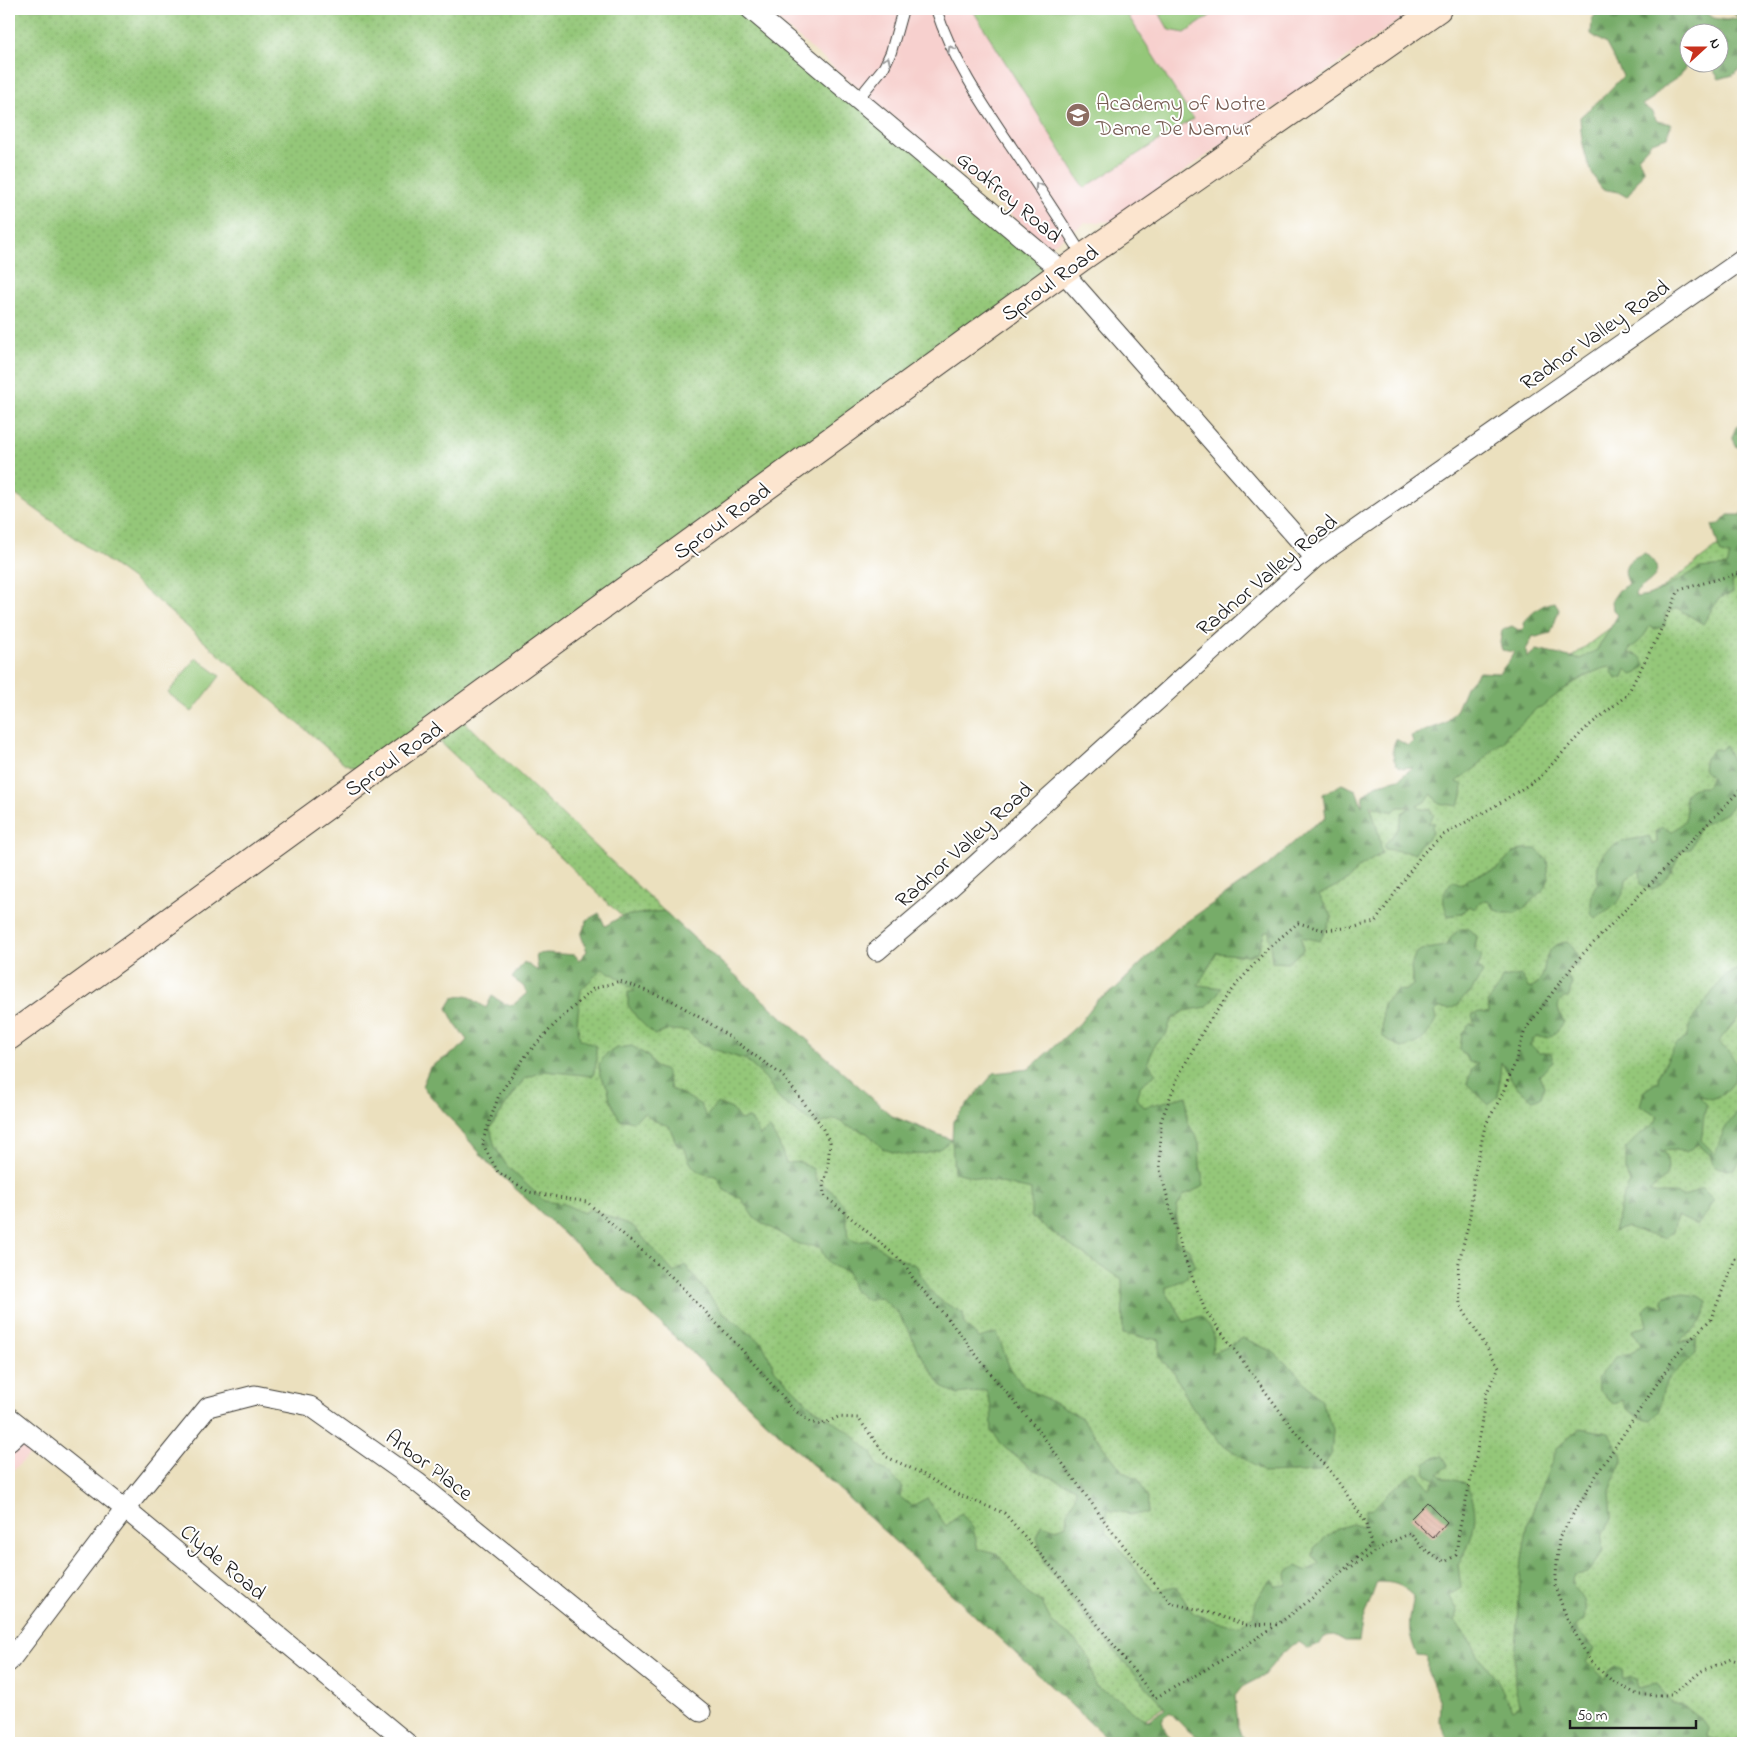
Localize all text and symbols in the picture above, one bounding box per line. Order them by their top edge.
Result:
north arrow [1680,22,1730,72]
text: N [1703,36,1726,52]
one-way arrow [948,45,958,54]
one-way arrow [880,56,891,65]
place label: Academy of Notre Dame De Namur [1095,89,1266,146]
school or university icon: Academy of Notre Dame De Namur [1065,102,1091,128]
street label: Godfrey Road [948,144,1068,253]
one-way arrow [1035,183,1044,192]
street label: Sproul Road [995,238,1106,331]
street label: Radnor Valley Road [1514,273,1678,401]
street label: Sproul Road [667,476,778,569]
street label: Radnor Valley Road [1190,507,1346,646]
street label: Sproul Road [339,715,451,806]
street label: Radnor Valley Road [889,775,1042,918]
street label: Arbor Place [378,1423,479,1510]
street label: Clyde Road [171,1518,272,1610]
scale bar [1570,1697,1696,1729]
text: 50 m [1577,1705,1608,1727]

